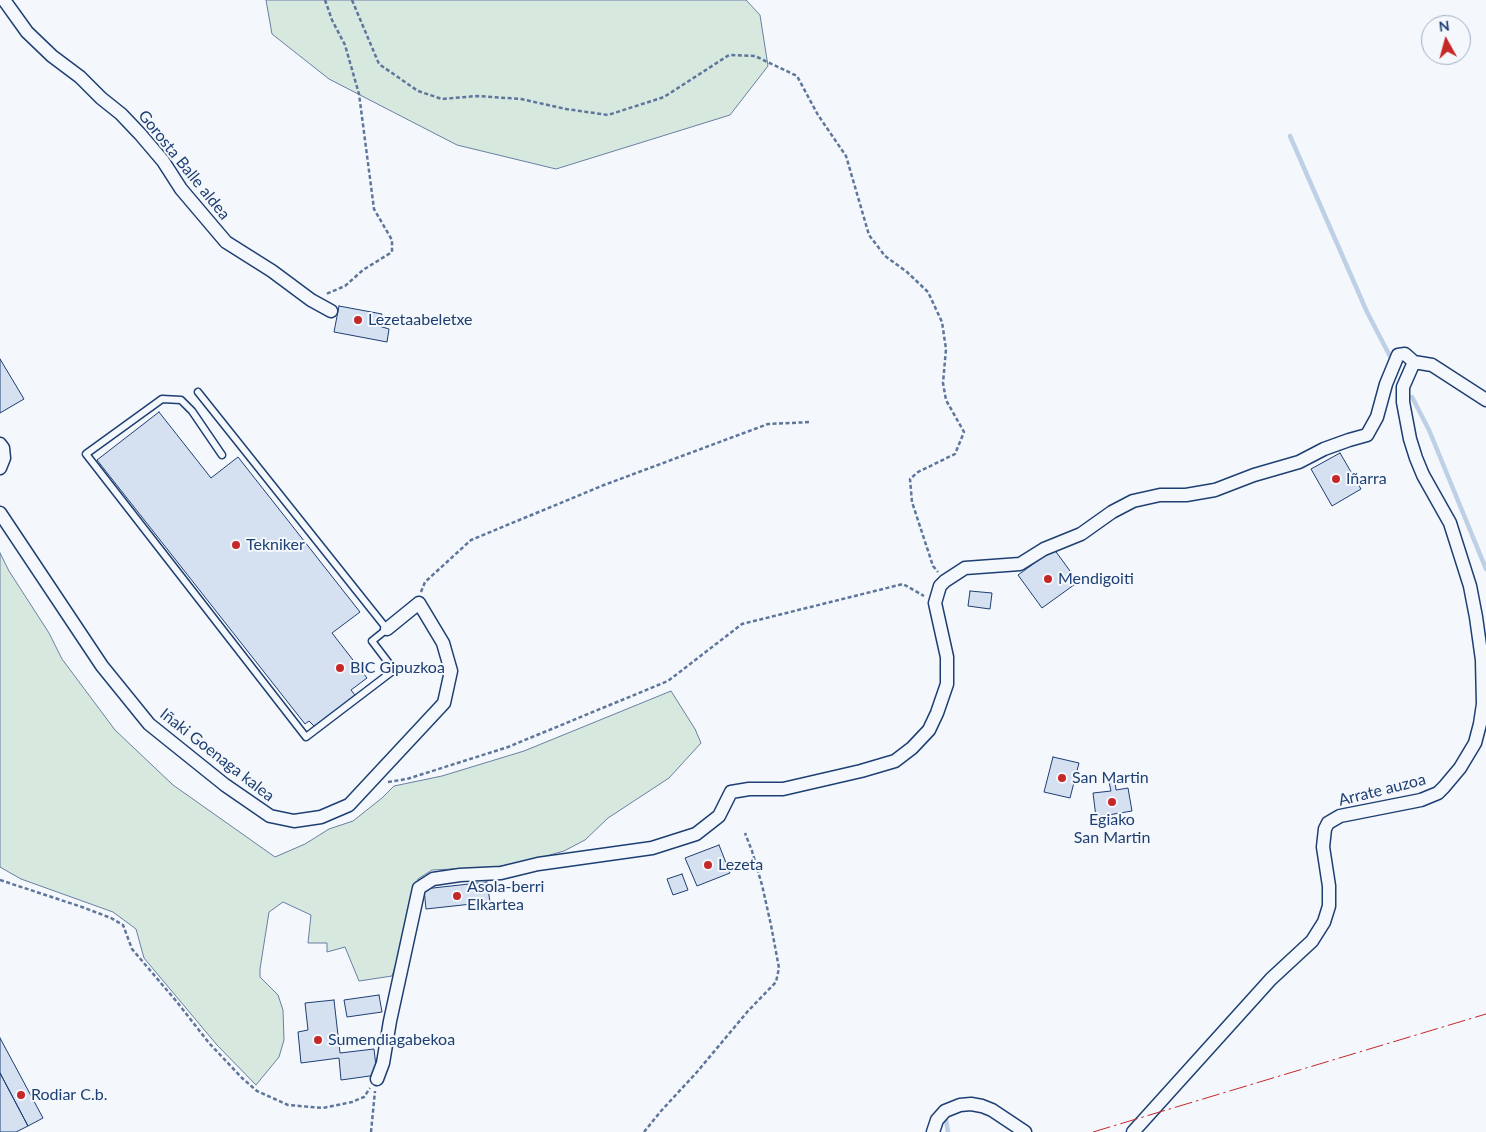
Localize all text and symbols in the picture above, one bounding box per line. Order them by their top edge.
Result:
north arrow [1421,15,1471,65]
text: N [1438,17,1451,35]
street label: Gorosta Balle aldea [134,106,234,224]
place label: Lezetaabeletxe [368,310,473,330]
marker: Lezetaabeletxe [352,314,364,326]
place label: Iñarra [1346,469,1387,489]
marker: Iñarra [1330,473,1342,485]
place label: Tekniker [246,535,305,555]
marker: Tekniker [230,539,242,551]
place label: Mendigoiti [1058,569,1134,589]
marker: Mendigoiti [1042,573,1054,585]
place label: BIC Gipuzkoa [350,658,445,678]
marker: BIC Gipuzkoa [334,662,346,674]
street label: Iñaki Goenaga kalea [156,704,278,806]
place label: San Martin [1072,768,1149,788]
street label: Arrate auzoa [1336,770,1428,810]
marker: San Martin [1056,772,1068,784]
marker: Egiako San Martin [1106,796,1118,808]
place label: Egiako San Martin [1074,810,1150,848]
place label: Lezeta [718,855,763,875]
marker: Lezeta [702,859,714,871]
place label: Asola-berri Elkartea [467,877,544,915]
marker: Asola-berri Elkartea [451,890,463,902]
place label: Sumendiagabekoa [328,1030,455,1050]
marker: Sumendiagabekoa [312,1034,324,1046]
place label: Rodiar C.b. [31,1085,107,1105]
marker: Rodiar C.b. [15,1089,27,1101]

